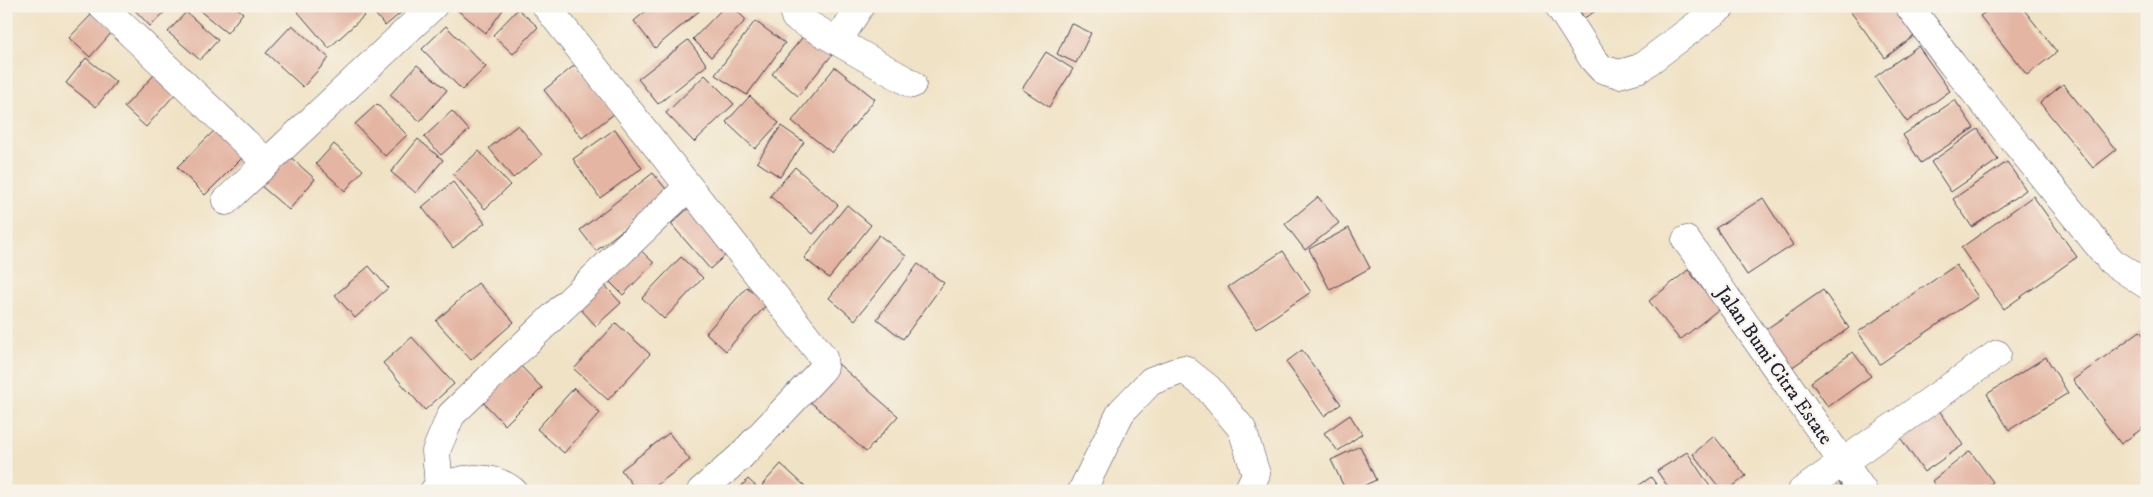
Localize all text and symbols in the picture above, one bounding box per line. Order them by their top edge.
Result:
street label: Jalan Bumi Citra Estate [1709,280,1838,450]

